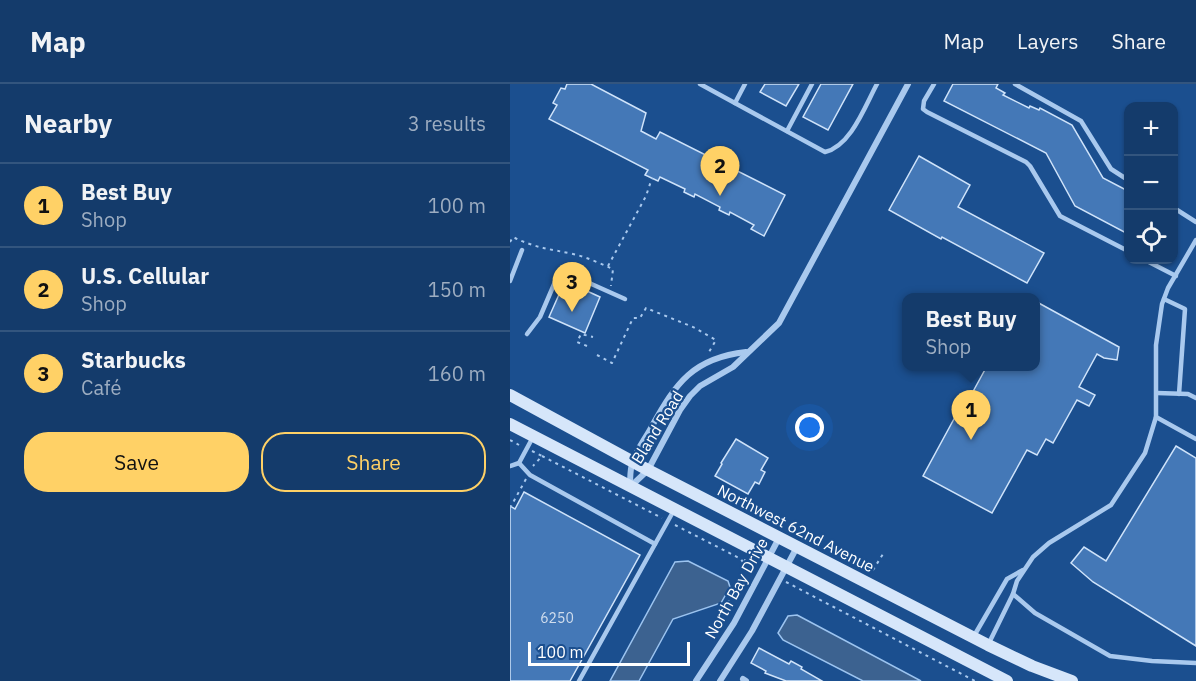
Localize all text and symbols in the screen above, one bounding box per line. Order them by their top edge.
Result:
text: Map [30,23,86,60]
text: Map [944,27,984,55]
text: Layers [1017,27,1079,55]
text: Share [1112,27,1166,55]
map controls [1124,102,1178,264]
button: + [1124,102,1178,156]
text: Nearby [24,106,112,140]
text: 3 results [408,110,486,137]
pin: 2 [700,147,740,196]
button: − [1124,156,1178,210]
text: Best Buy [81,177,172,206]
text: 1 [38,192,50,219]
text: 100 m [428,192,486,219]
text: Shop [81,206,127,233]
button: locate [1124,210,1178,264]
text: U.S. Cellular [81,261,209,290]
pin: 3 [552,262,592,312]
text: 2 [38,276,50,303]
text: 150 m [428,276,486,303]
text: Shop [81,290,127,317]
popup [902,293,1040,371]
text: Best Buy [925,304,1017,333]
text: Shop [925,333,971,360]
text: Starbucks [81,345,186,374]
text: 3 [38,360,50,387]
text: 160 m [428,360,486,387]
text: Café [81,374,121,401]
street label: Bland Road [627,387,687,467]
pin: 1 [952,390,990,440]
your location [795,413,824,442]
button: Save [24,432,249,492]
button: Share [261,432,486,492]
street label: Northwest 62nd Avenue [714,480,878,576]
street label: North Bay Drive [700,534,772,642]
house number: 6250 [540,609,574,627]
scale bar [528,639,690,666]
text: 100 m [537,642,584,662]

